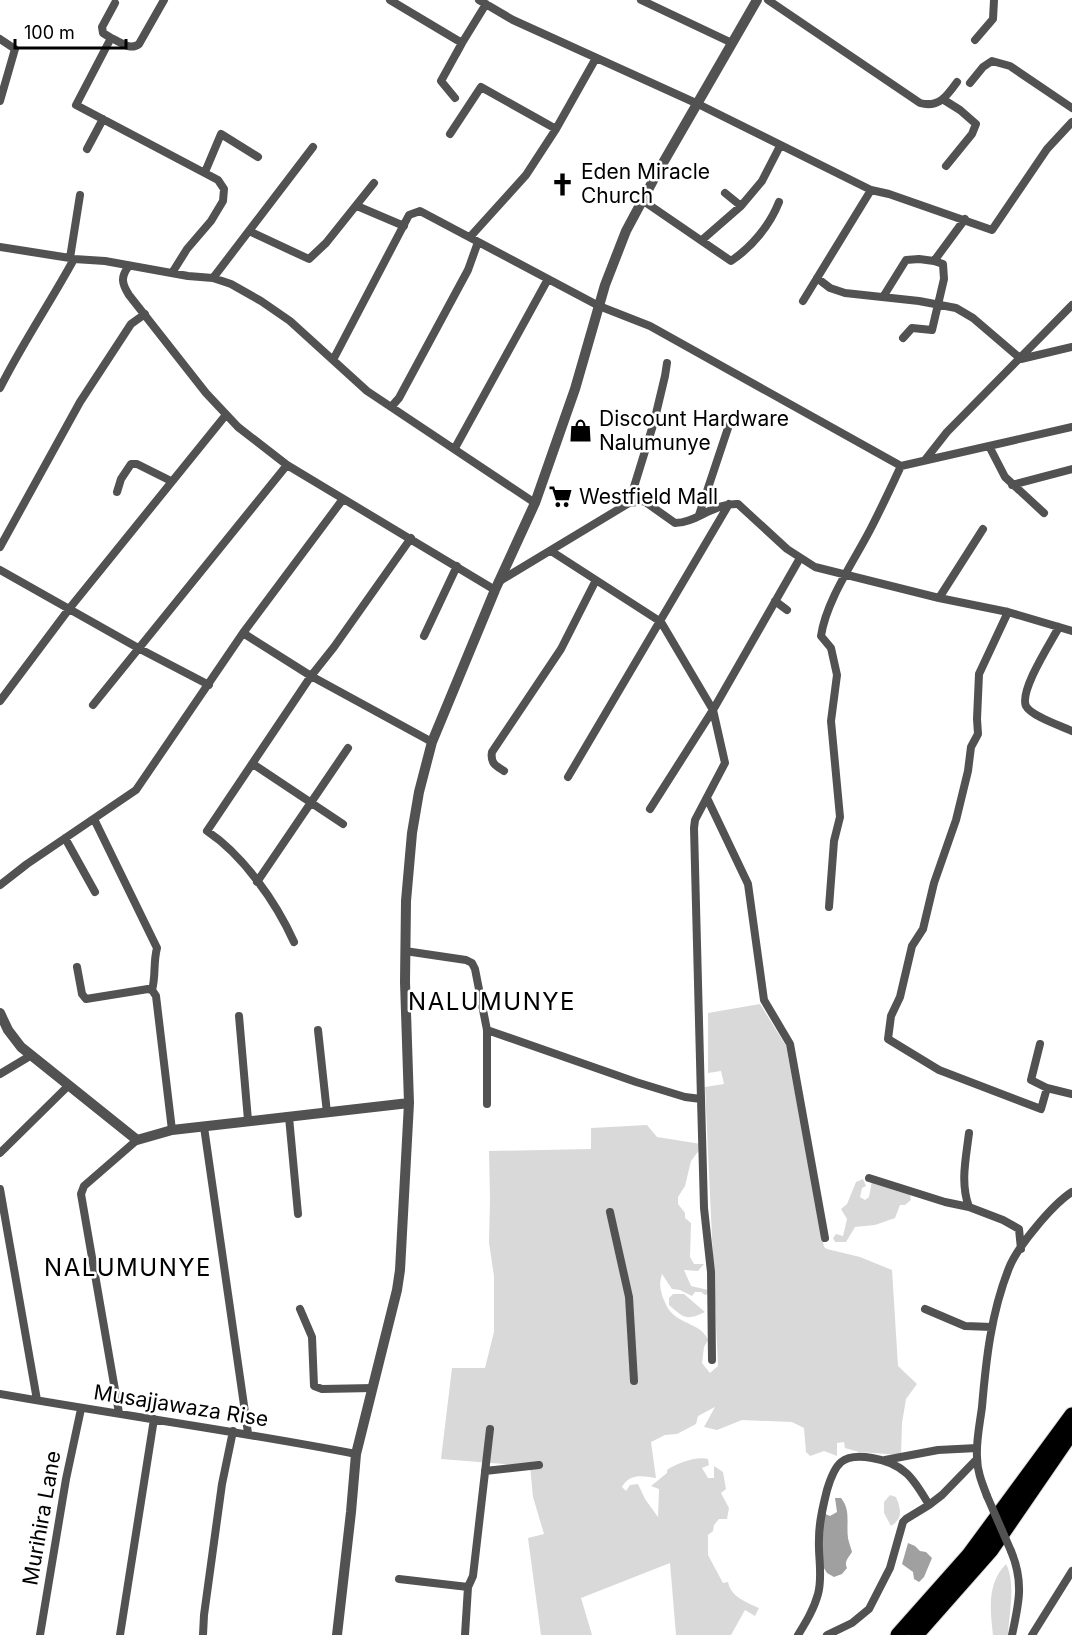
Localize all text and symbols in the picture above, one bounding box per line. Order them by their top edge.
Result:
scale bar [15,12,126,50]
text: 100 m [24,22,75,43]
place label: Eden Miracle Church [581,159,710,208]
church icon: Eden Miracle Church [550,171,576,197]
place label: Discount Hardware Nalumunye [599,406,789,455]
shop icon: Discount Hardware Nalumunye [568,418,594,444]
supermarket icon: Westfield Mall [548,484,574,510]
place label: Westfield Mall [579,484,718,509]
district label: NALUMUNYE [408,987,576,1016]
district label: NALUMUNYE [44,1253,212,1282]
street label: Musajjawaza Rise [92,1379,270,1432]
street label: Murihira Lane [17,1449,66,1587]

